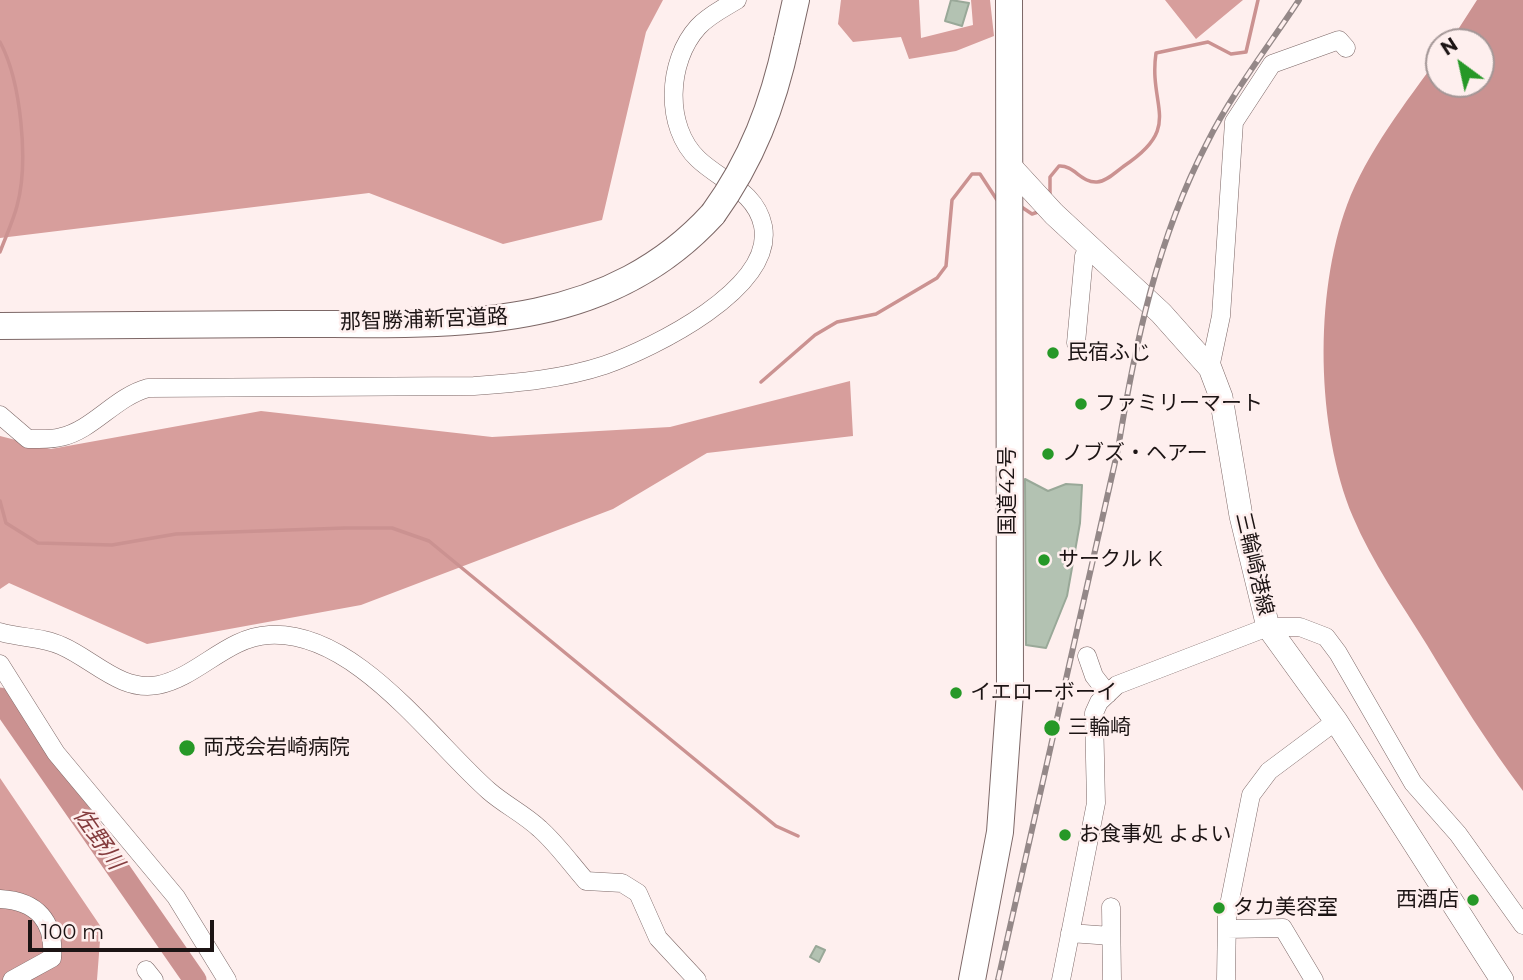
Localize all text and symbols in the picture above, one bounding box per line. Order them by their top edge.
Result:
north arrow [1425,28,1495,98]
text: N [1437,33,1462,60]
street label: 那智勝浦新宮道路 [340,304,508,336]
place label: 民宿ふじ [1067,340,1151,366]
marker: 民宿ふじ [1045,345,1061,361]
place label: ファミリーマート [1095,391,1263,417]
marker: ファミリーマート [1073,396,1089,412]
place label: ノブズ・ヘアー [1062,441,1208,467]
marker: ノブズ・ヘアー [1040,446,1056,462]
street label: 国道42号 [995,447,1021,535]
street label: 三輪崎港線 [1230,510,1278,618]
place label: サークル K [1058,547,1162,573]
marker: サークル K [1036,552,1052,568]
place label: イエローボーイ [970,680,1117,706]
marker: イエローボーイ [948,685,964,701]
place label: 三輪崎 [1068,715,1131,741]
marker: 三輪崎 [1042,718,1062,738]
place label: 両茂会岩崎病院 [203,735,350,761]
marker: 両茂会岩崎病院 [177,738,197,758]
water label: 佐野川 [67,803,129,875]
place label: お食事処 よよい [1079,822,1232,848]
marker: お食事処 よよい [1057,827,1073,843]
place label: 西酒店 [1396,887,1459,913]
marker: 西酒店 [1465,892,1481,908]
place label: タカ美容室 [1233,895,1338,921]
marker: タカ美容室 [1211,900,1227,916]
scale bar [32,906,217,950]
text: 100 m [41,919,104,944]

